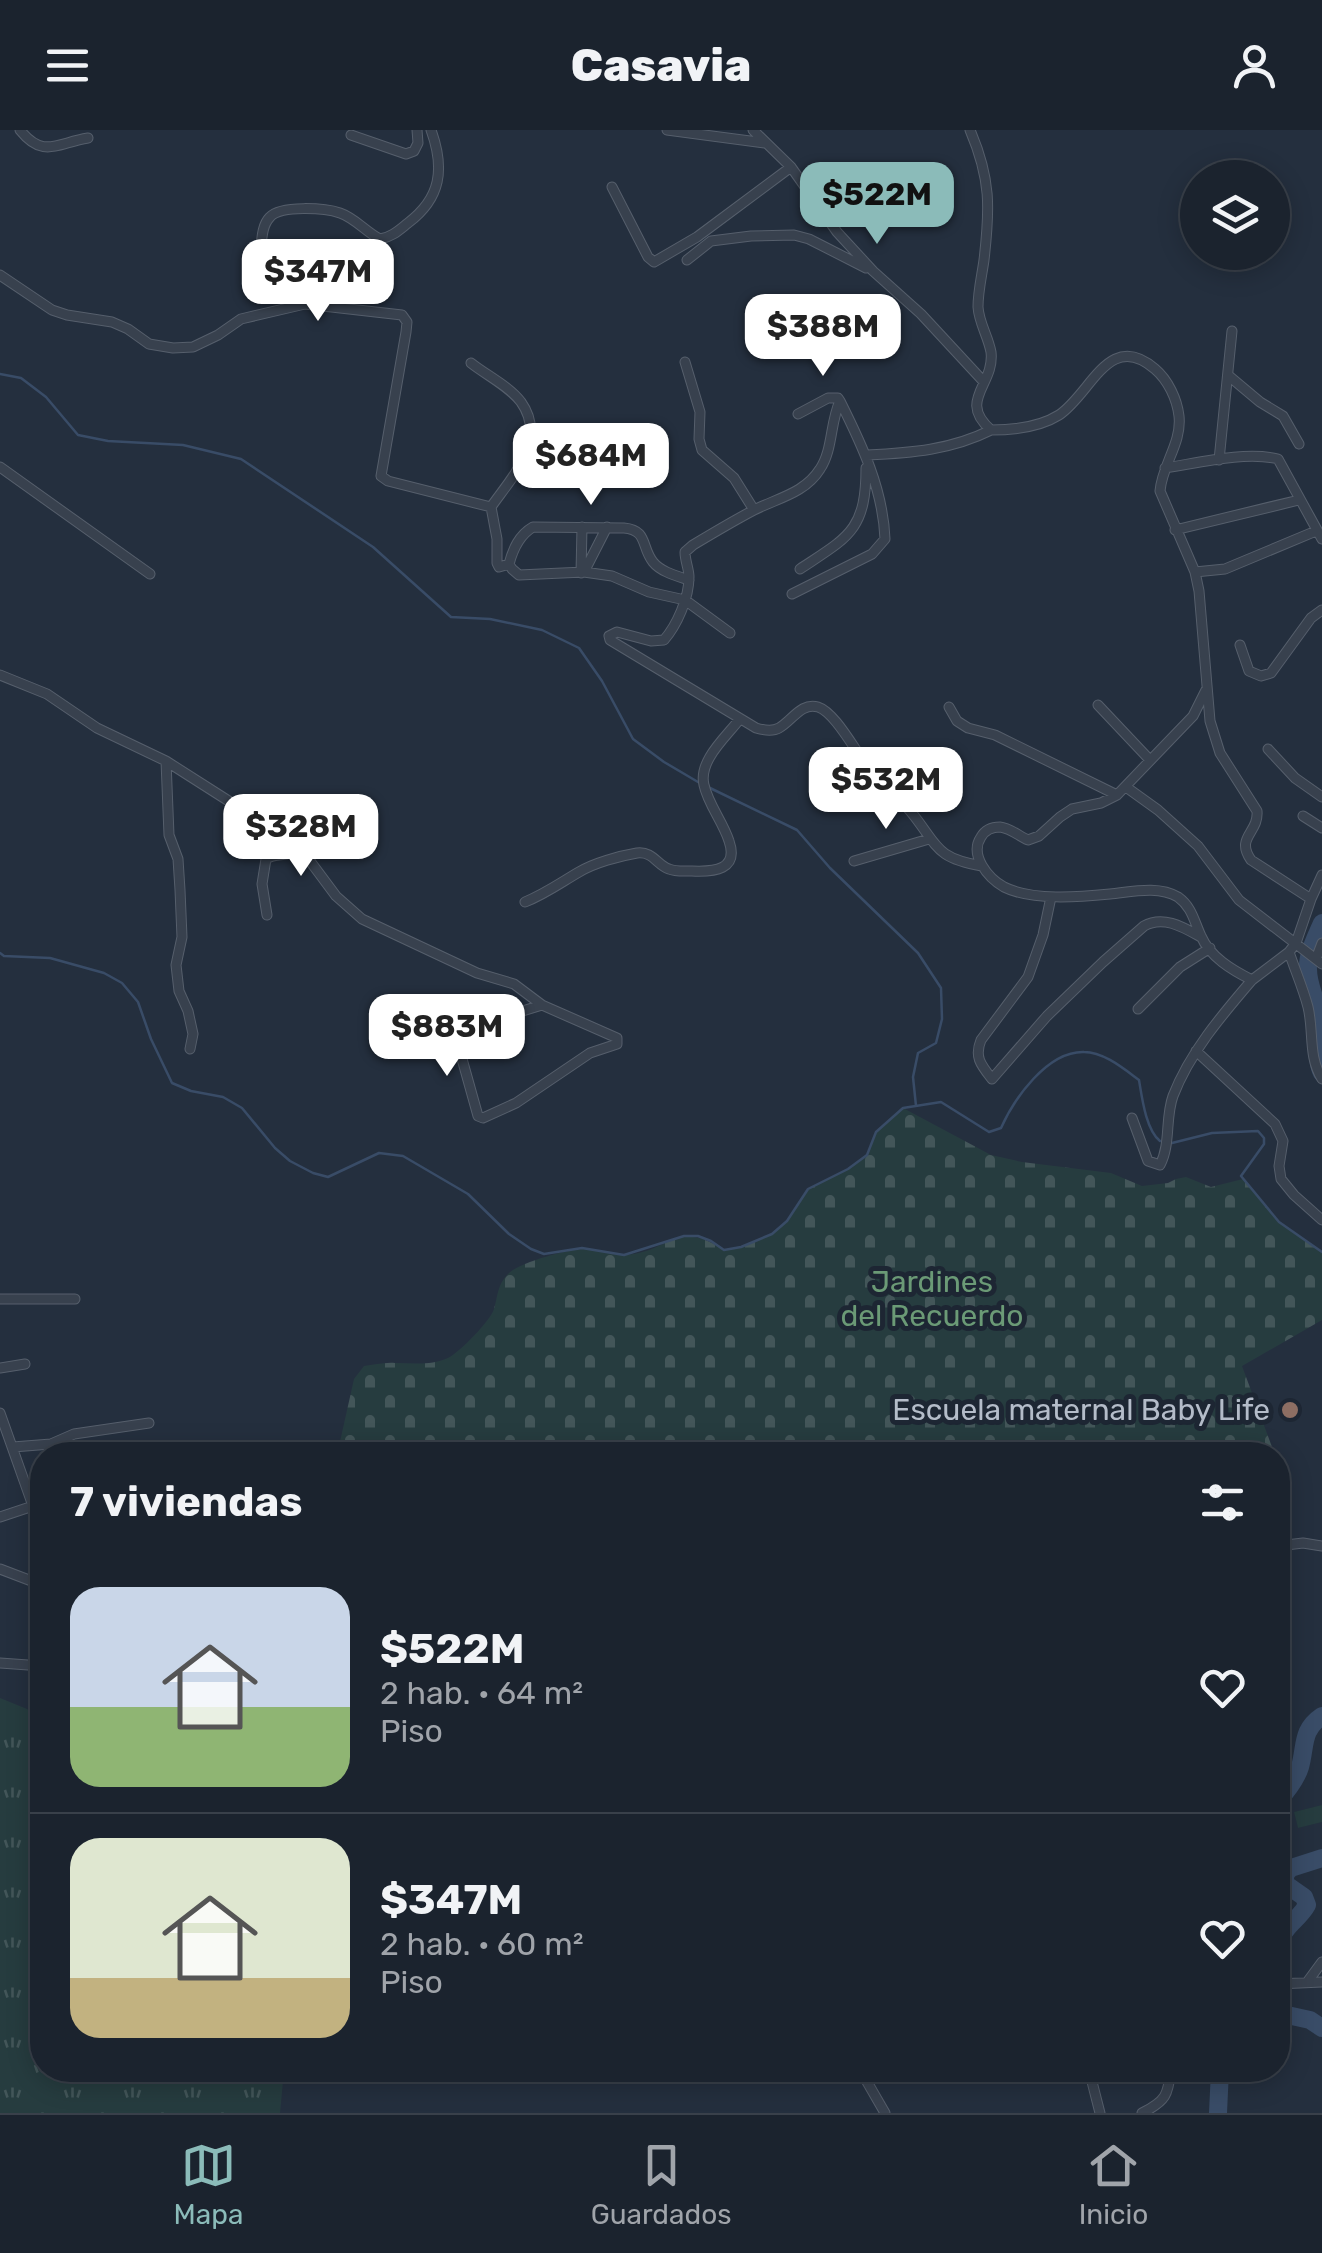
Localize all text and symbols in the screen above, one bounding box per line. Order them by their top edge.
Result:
icon: menu [40,38,95,93]
icon: person [1227,38,1282,93]
text: Casavia [571,39,751,92]
map controls [1180,160,1290,270]
button: layers [1180,160,1290,270]
pin: $522M [807,162,947,247]
text: $522M [822,175,932,213]
pin: $347M [248,239,388,324]
text: $347M [264,252,372,290]
pin: $388M [753,294,893,379]
text: $388M [767,307,879,345]
pin: $684M [521,423,661,508]
text: $684M [535,436,647,474]
pin: $532M [816,747,956,832]
text: $532M [831,760,941,798]
pin: $328M [231,794,371,879]
text: $328M [245,807,357,845]
pin: $883M [377,994,517,1079]
text: $883M [391,1007,503,1045]
park label: Jardines del Recuerdo [840,1264,1024,1334]
place label: Escuela maternal Baby Life [892,1392,1270,1428]
marker: Escuela maternal Baby Life [1279,1399,1301,1421]
icon: filters [1195,1475,1250,1530]
text: 7 viviendas [70,1477,302,1527]
text: $522M [380,1624,525,1674]
icon: home [150,1627,270,1747]
icon: heart [1195,1660,1250,1715]
text: 2 hab. · 64 m² [380,1674,583,1712]
text: Piso [380,1712,443,1750]
text: $347M [380,1875,522,1925]
icon: home [150,1878,270,1998]
icon: heart [1195,1911,1250,1966]
text: 2 hab. · 60 m² [380,1925,584,1963]
text: Piso [380,1963,443,2001]
tab: Mapa [174,2138,243,2231]
tab: Guardados [591,2138,731,2231]
tab: Inicio [1079,2138,1148,2231]

